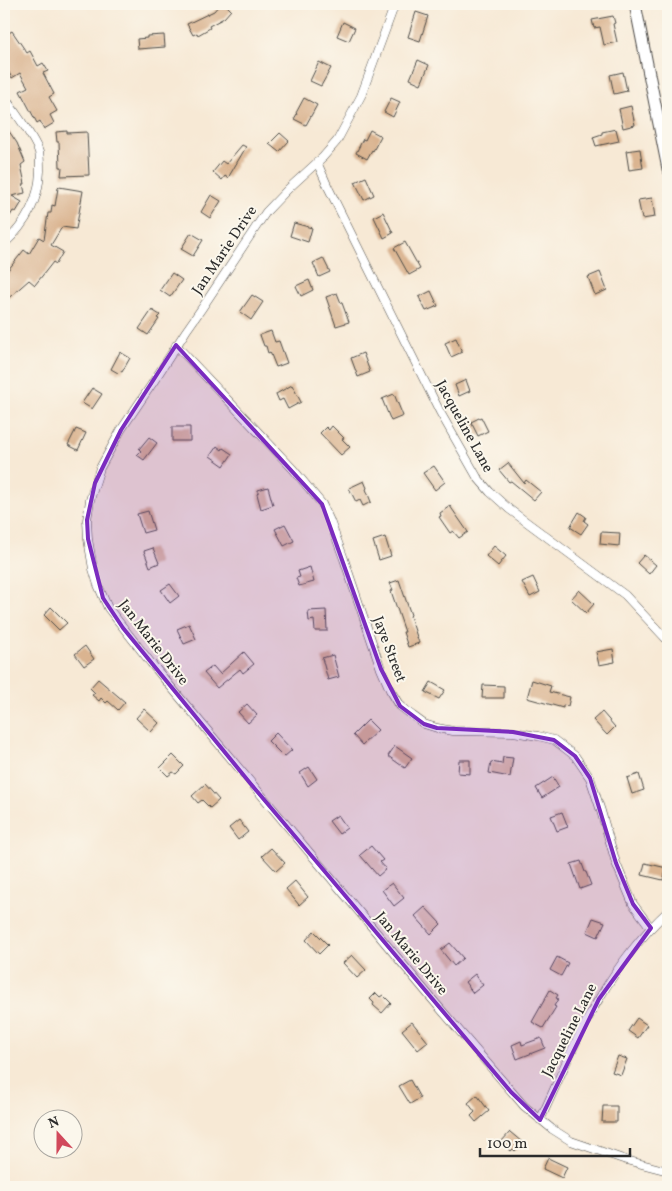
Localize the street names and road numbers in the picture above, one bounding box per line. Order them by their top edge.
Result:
street label: Jan Marie Drive [188,202,263,300]
street label: Jacqueline Lane [430,377,498,477]
street label: Jan Marie Drive [113,596,193,690]
street label: Jaye Street [366,613,411,686]
street label: Jan Marie Drive [370,908,452,1000]
street label: Jacqueline Lane [538,980,603,1081]

